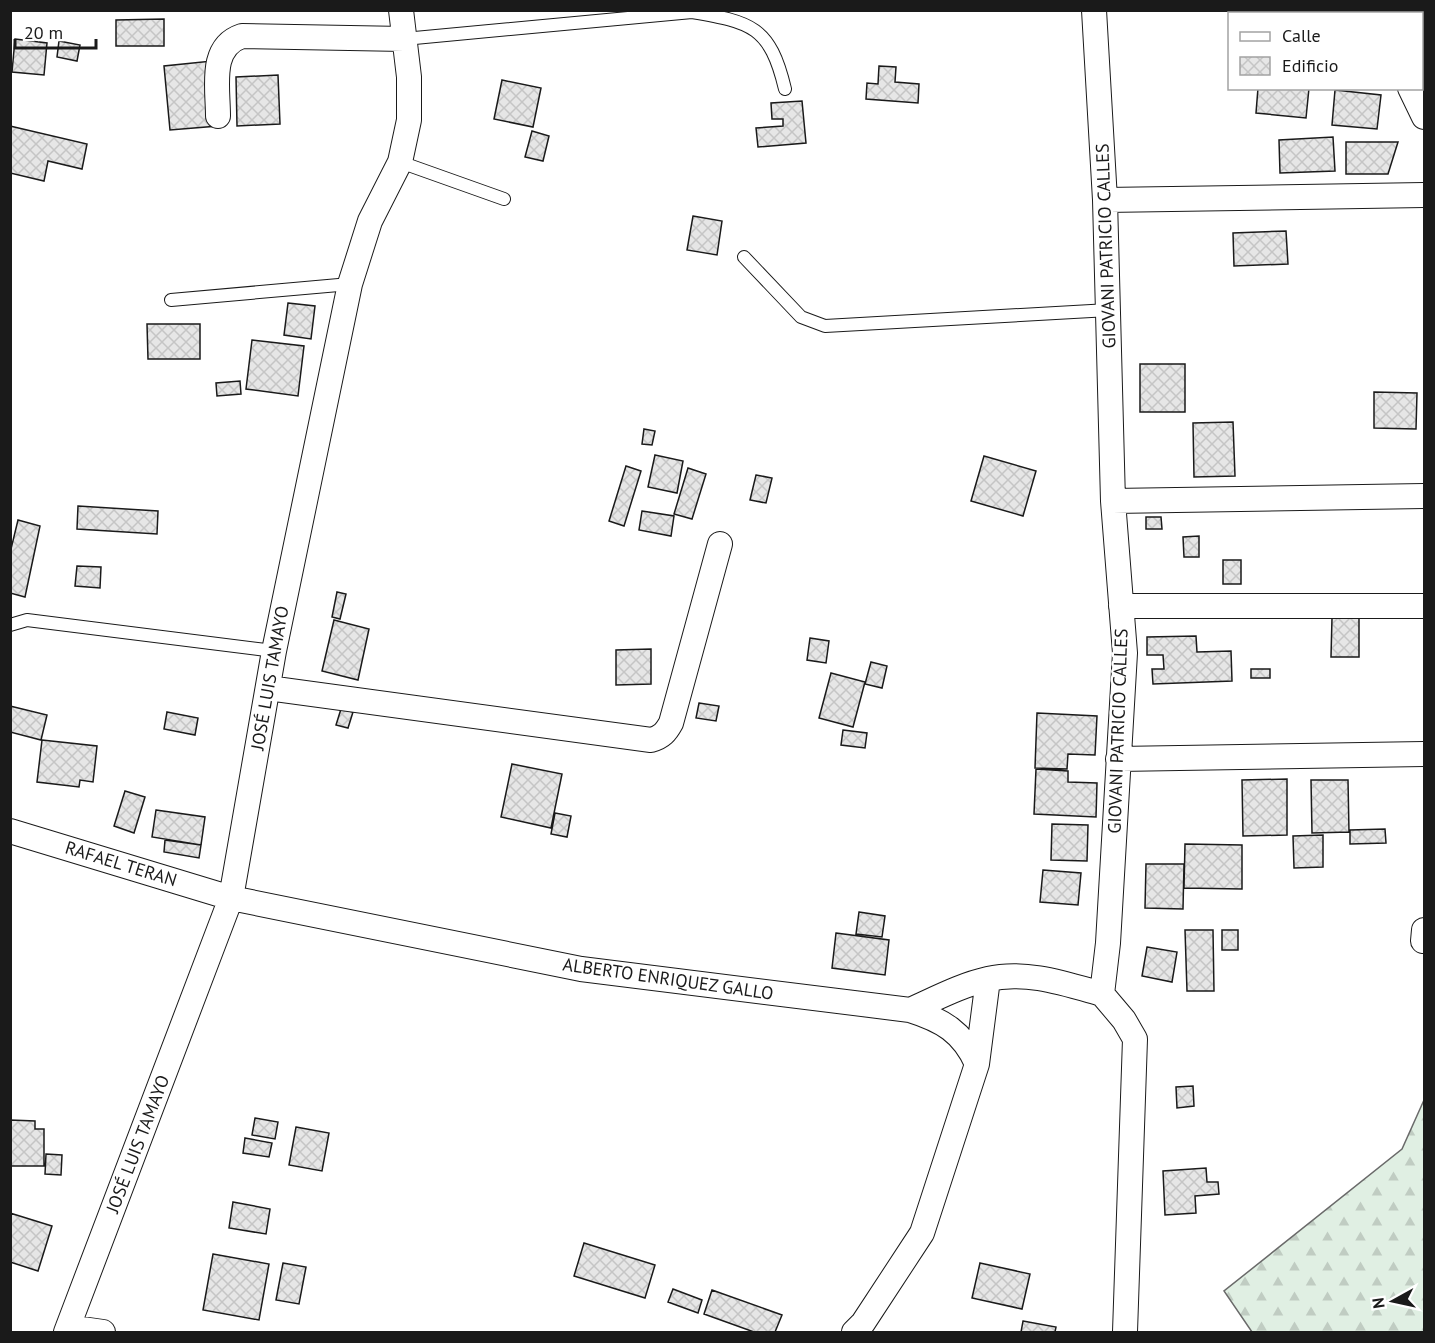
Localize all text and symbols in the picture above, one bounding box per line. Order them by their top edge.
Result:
scale bar [15,12,96,50]
legend [1228,12,1423,90]
text: 20 m [24,21,63,44]
text: Calle [1282,24,1321,47]
text: Edificio [1282,54,1338,77]
street label: GIOVANI PATRICIO CALLES [1090,143,1121,349]
street label: JOSÉ LUIS TAMAYO [245,604,294,753]
street label: GIOVANI PATRICIO CALLES [1102,628,1133,834]
street label: RAFAEL TERAN [63,836,180,891]
street label: ALBERTO ENRIQUEZ GALLO [561,952,775,1005]
street label: JOSÉ LUIS TAMAYO [100,1071,174,1217]
north arrow [1363,1271,1423,1331]
text: N [1368,1296,1389,1310]

